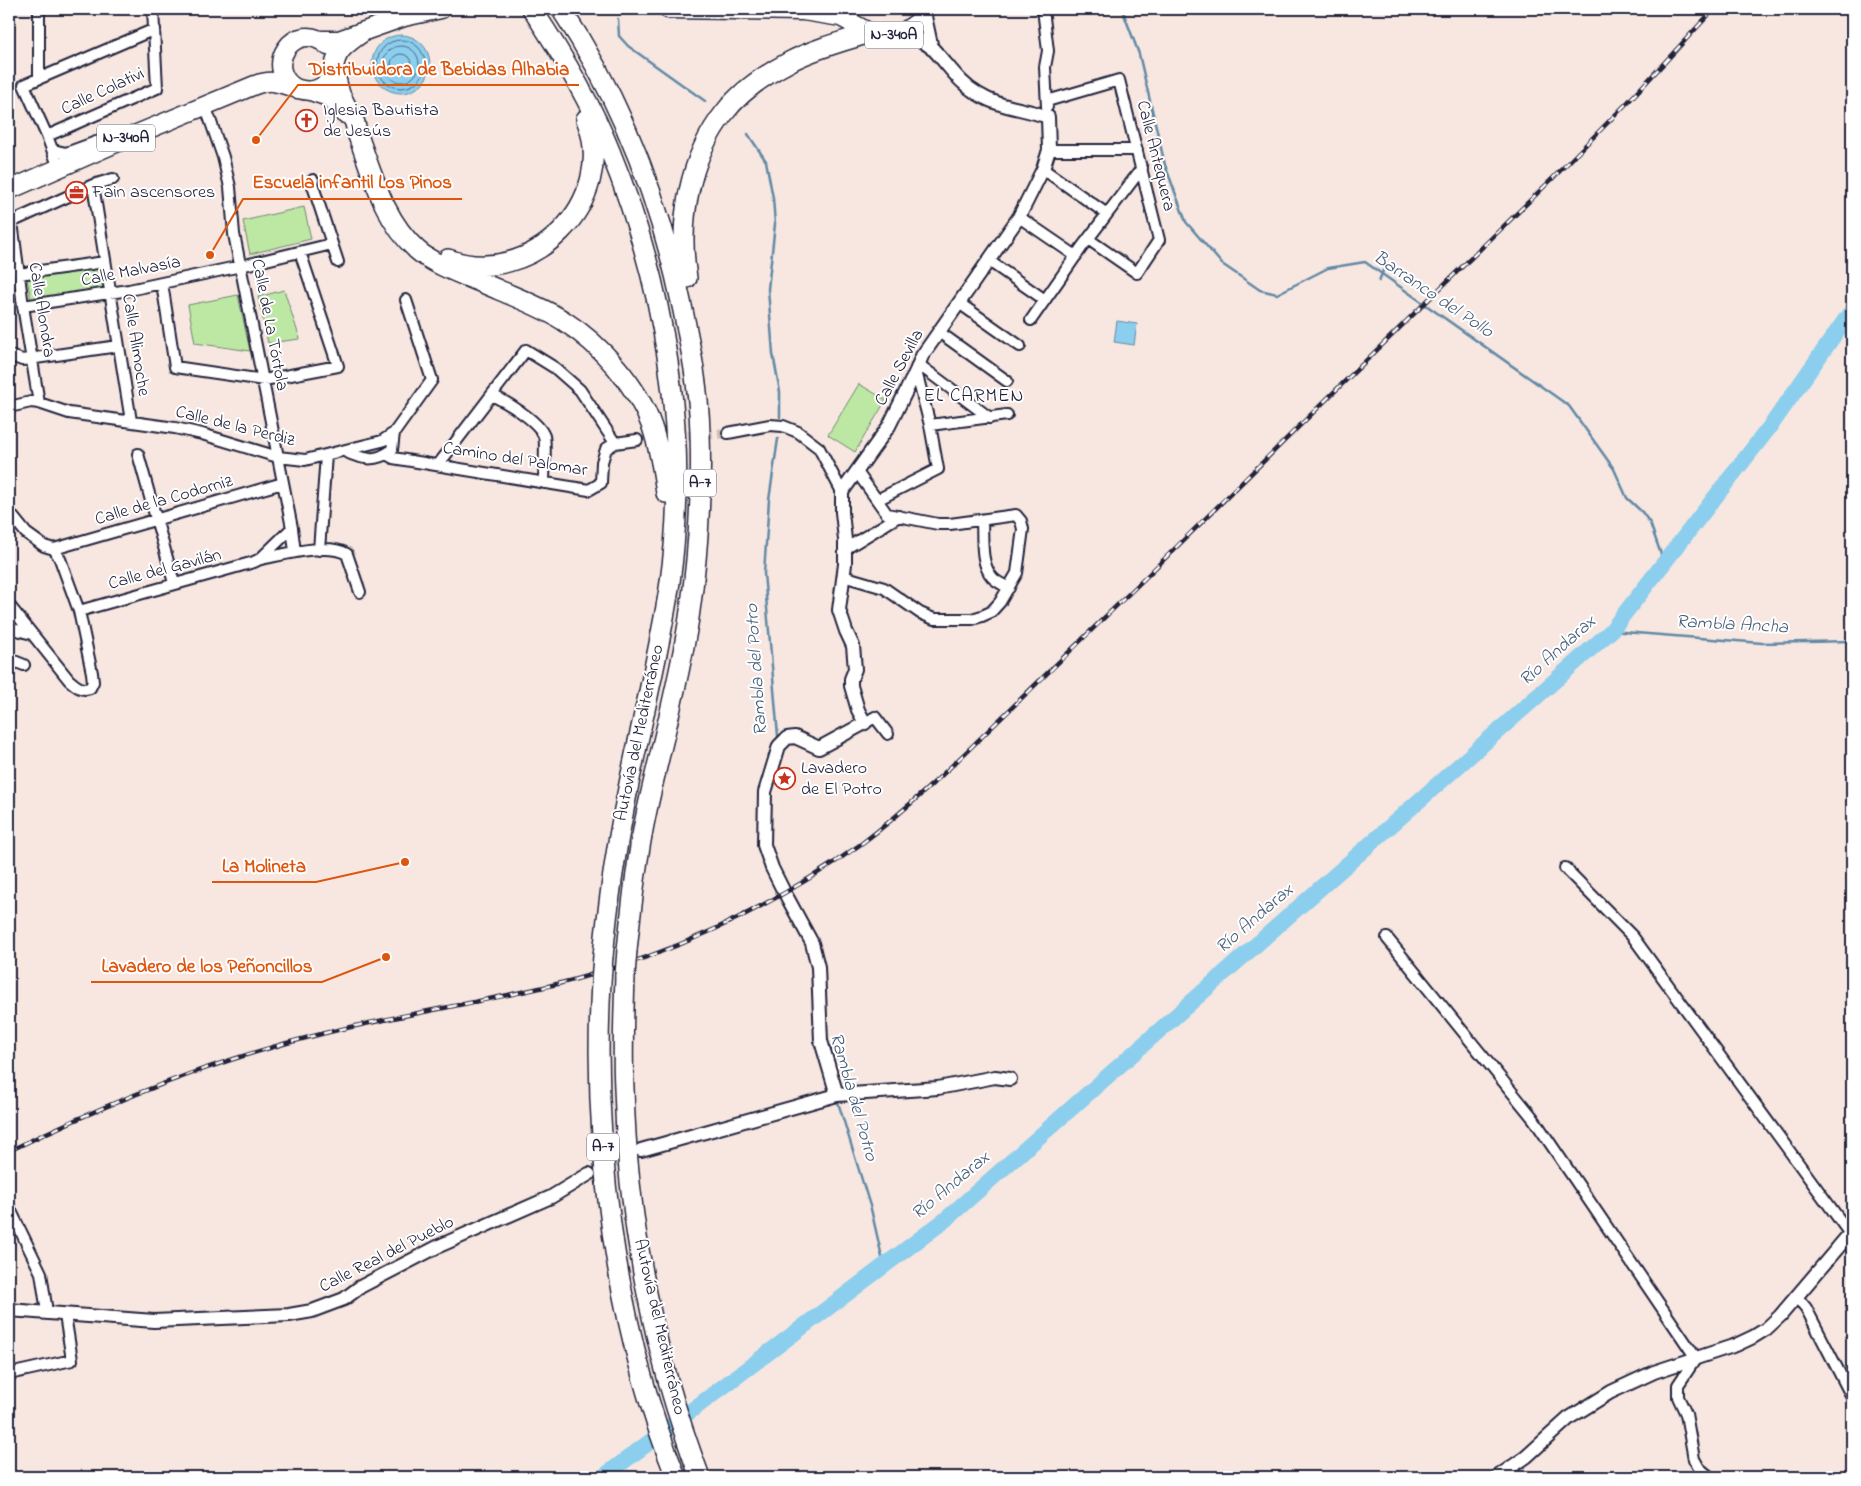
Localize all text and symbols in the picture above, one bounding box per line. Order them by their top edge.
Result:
road number: N-340A [865,22,923,48]
callout: Distribuidora de Bebidas Alhabia [298,51,579,85]
text: Distribuidora de Bebidas Alhabia [308,57,569,84]
street label: Calle Colativi [57,61,149,123]
place label: Iglesia Bautista de Jesús [323,98,439,145]
street label: Calle Antequera [1129,98,1181,214]
church icon: Iglesia Bautista de Jesús [295,109,319,133]
road number: N-340A [97,125,155,152]
callout: Escuela infantil Los Pinos [243,165,462,199]
text: Escuela infantil Los Pinos [252,170,452,197]
place label: Fain ascensores [91,180,215,206]
office icon: Fain ascensores [64,181,88,205]
water label: Barranco del Pollo [1367,245,1500,346]
street label: Calle Malvasía [79,250,183,294]
street label: Calle de La Tórtola [243,257,295,393]
street label: Calle Alondra [21,261,61,359]
street label: Calle Alimoche [114,292,156,399]
street label: Calle Sevilla [869,325,931,411]
district label: EL CARMEN [924,383,1024,410]
street label: Calle de la Perdiz [173,400,298,454]
street label: Camino del Palomar [441,436,590,484]
street label: Calle de la Codorniz [92,469,236,533]
road number: A-7 [684,469,716,496]
street label: Calle del Gavilán [106,542,225,598]
water label: Rambla del Potro [739,602,775,737]
water label: Río Andarax [1514,608,1604,693]
water label: Rambla Ancha [1675,609,1789,641]
street label: Autovía del Mediterráneo [609,642,671,824]
place label: Lavadero de El Potro [801,756,882,803]
place icon: Lavadero de El Potro [773,767,797,791]
callout: La Molineta [212,848,316,882]
text: La Molineta [222,854,306,881]
water label: Río Andarax [1210,877,1301,960]
callout: Lavadero de los Peñoncillos [91,948,322,982]
text: Lavadero de los Peñoncillos [102,954,313,981]
water label: Rambla del Potro [822,1030,885,1165]
road number: A-7 [587,1134,619,1160]
water label: Río Andarax [906,1144,997,1227]
street label: Calle Real del Pueblo [315,1210,459,1300]
street label: Autovía del Mediterráneo [626,1236,692,1418]

